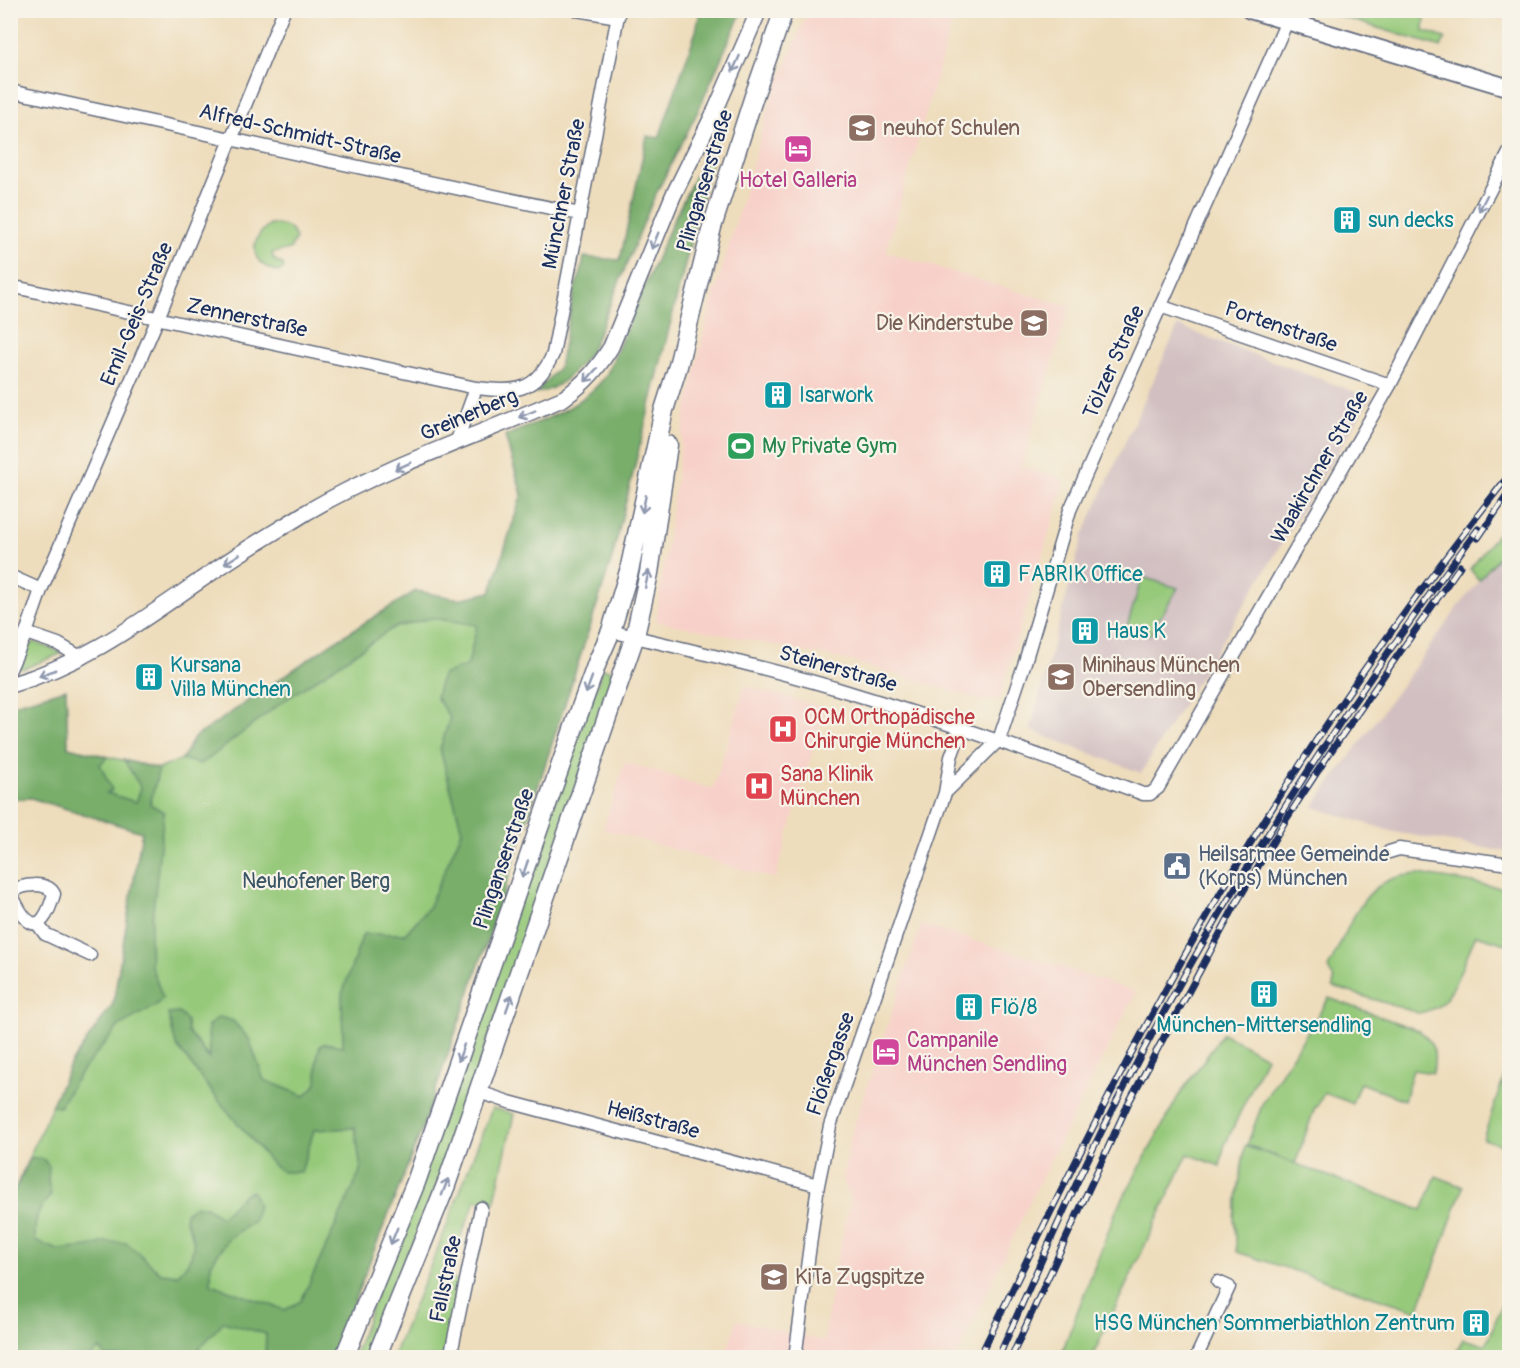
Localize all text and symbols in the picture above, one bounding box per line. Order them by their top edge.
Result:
one-way arrow [729,55,740,73]
street label: Alfred-Schmidt-Straße [196,98,404,171]
street label: Plinganserstraße [671,106,740,255]
school or university icon: neuhof Schulen [846,112,878,144]
place label: neuhof Schulen [883,115,1020,142]
street label: Münchner Straße [536,116,592,271]
hotel icon: Hotel Galleria [782,133,814,165]
place label: Hotel Galleria [739,167,857,194]
one-way arrow [1477,193,1488,211]
building icon: sun decks [1331,204,1363,236]
place label: sun decks [1368,207,1454,234]
one-way arrow [649,232,660,250]
street label: Emil-Geis-Straße [95,238,180,390]
street label: Zennerstraße [184,292,310,344]
street label: Portenstraße [1221,295,1341,359]
street label: Tölzer Straße [1077,301,1151,423]
school or university icon: Die Kinderstube [1018,307,1050,339]
place label: Die Kinderstube [876,310,1014,337]
one-way arrow [584,368,598,383]
building icon: Isarwork [762,379,794,411]
street label: Greinerberg [416,382,522,448]
place label: Isarwork [799,382,874,409]
street label: Waakirchner Straße [1265,385,1375,548]
one-way arrow [519,409,537,420]
sports icon: My Private Gym [725,430,757,462]
place label: My Private Gym [762,433,897,460]
one-way arrow [394,461,412,472]
one-way arrow [638,494,649,514]
one-way arrow [224,554,241,566]
building icon: FABRIK Office [981,558,1013,590]
place label: FABRIK Office [1018,561,1143,588]
one-way arrow [642,570,654,589]
building icon: Haus K [1069,615,1101,647]
place label: Haus K [1106,618,1166,645]
street label: Steinerstraße [776,639,901,699]
place label: Kursana Villa München [170,652,291,703]
place label: Minihaus München Obersendling [1082,652,1240,703]
building icon: Kursana Villa München [133,661,165,693]
school or university icon: Minihaus München Obersendling [1045,661,1077,693]
one-way arrow [38,668,56,679]
one-way arrow [583,675,594,693]
place label: OCM Orthopädische Chirurgie München [804,704,975,755]
hospital icon: OCM Orthopädische Chirurgie München [767,713,799,745]
place label: Sana Klinik München [780,761,873,812]
hospital icon: Sana Klinik München [743,770,775,802]
street label: Plinganserstraße [467,784,541,933]
place label: Heilsarmee Gemeinde (Korps) München [1198,841,1390,892]
public building icon: Heilsarmee Gemeinde (Korps) München [1161,850,1193,882]
one-way arrow [518,859,529,877]
park label: Neuhofener Berg [242,868,390,895]
building icon: München-Mittersendling [1248,978,1280,1010]
building icon: Flö/8 [953,991,985,1023]
one-way arrow [505,994,516,1012]
place label: Flö/8 [990,994,1037,1021]
street label: Flößergasse [801,1008,862,1119]
place label: München-Mittersendling [1156,1012,1372,1039]
place label: Campanile München Sendling [907,1027,1067,1078]
hotel icon: Campanile München Sendling [870,1036,902,1068]
one-way arrow [454,1043,465,1062]
street label: Heißstraße [604,1095,703,1145]
one-way arrow [440,1178,451,1196]
one-way arrow [388,1226,399,1245]
street label: Fallstraße [424,1233,468,1325]
school or university icon: KiTa Zugspitze [758,1261,790,1293]
place label: KiTa Zugspitze [795,1264,925,1291]
building icon: HSG München Sommerbiathlon Zentrum [1460,1307,1492,1339]
place label: HSG München Sommerbiathlon Zentrum [1094,1310,1455,1337]

